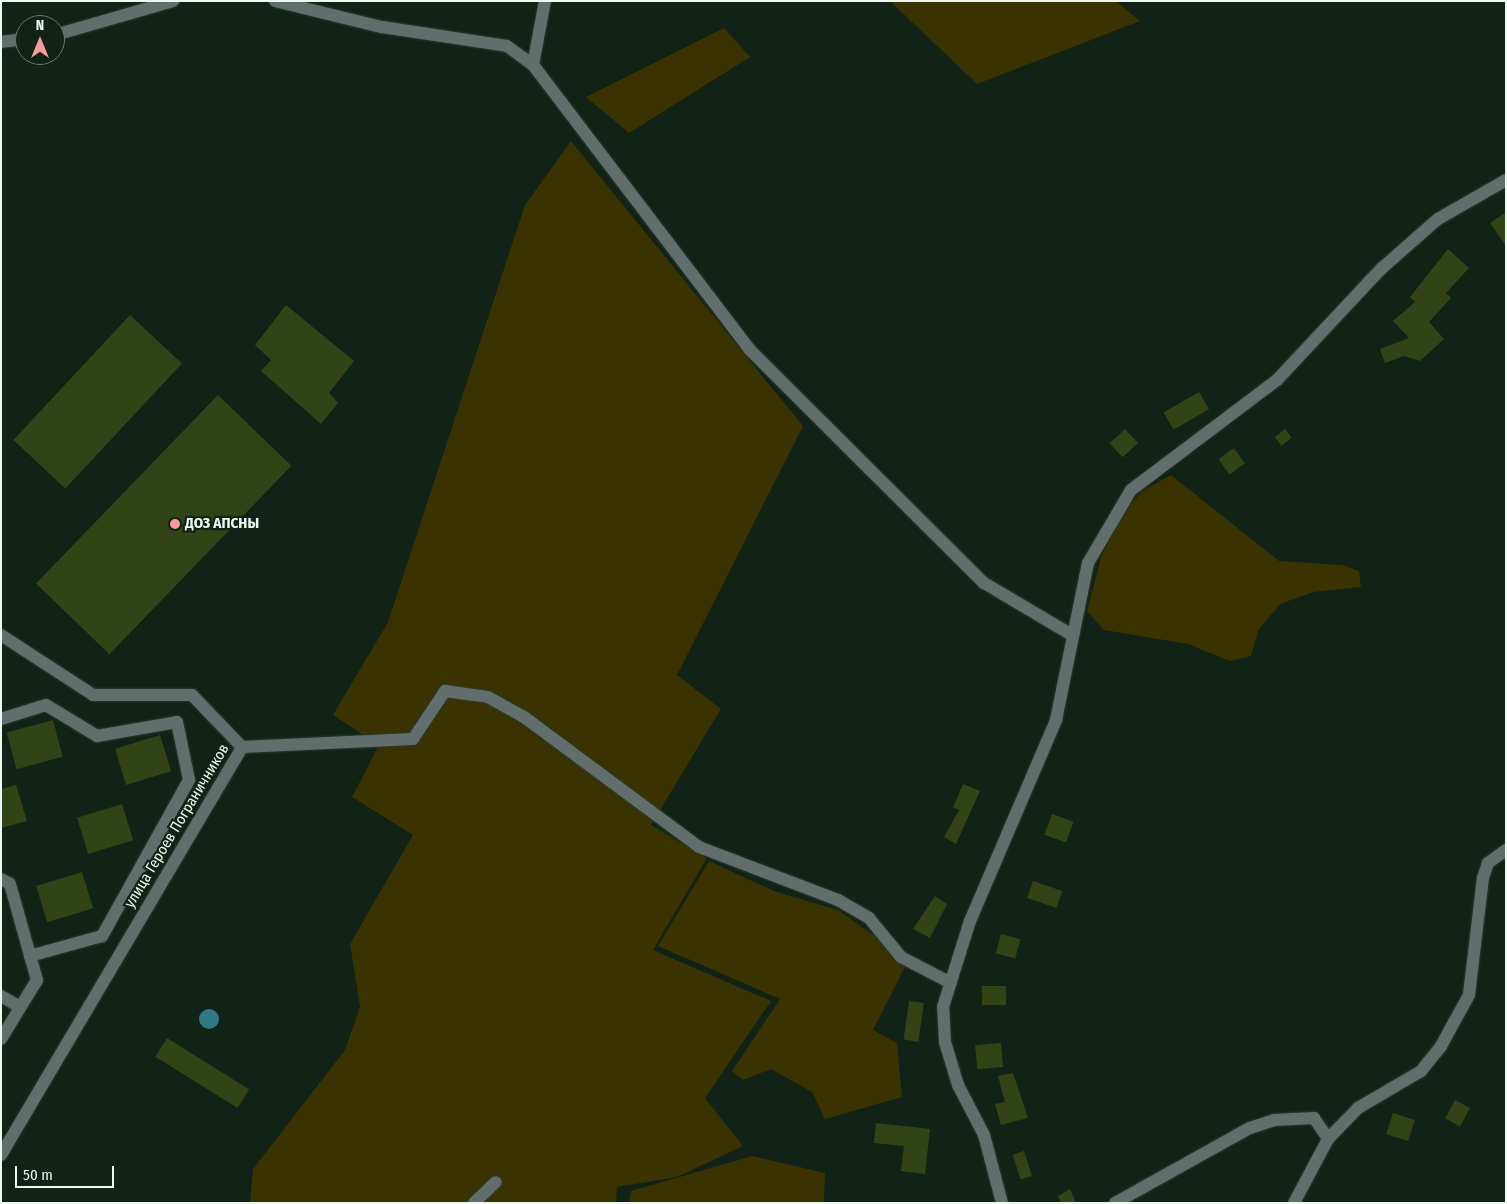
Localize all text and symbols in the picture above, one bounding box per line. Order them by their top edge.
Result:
north arrow [15,15,65,65]
text: N [36,17,44,34]
place label: ДОЗ АПСНЫ [185,515,259,533]
marker: ДОЗ АПСНЫ [169,518,181,530]
street label: улица Героев Пограничников [121,741,233,911]
scale bar [18,1156,116,1188]
text: 50 m [23,1166,53,1184]

